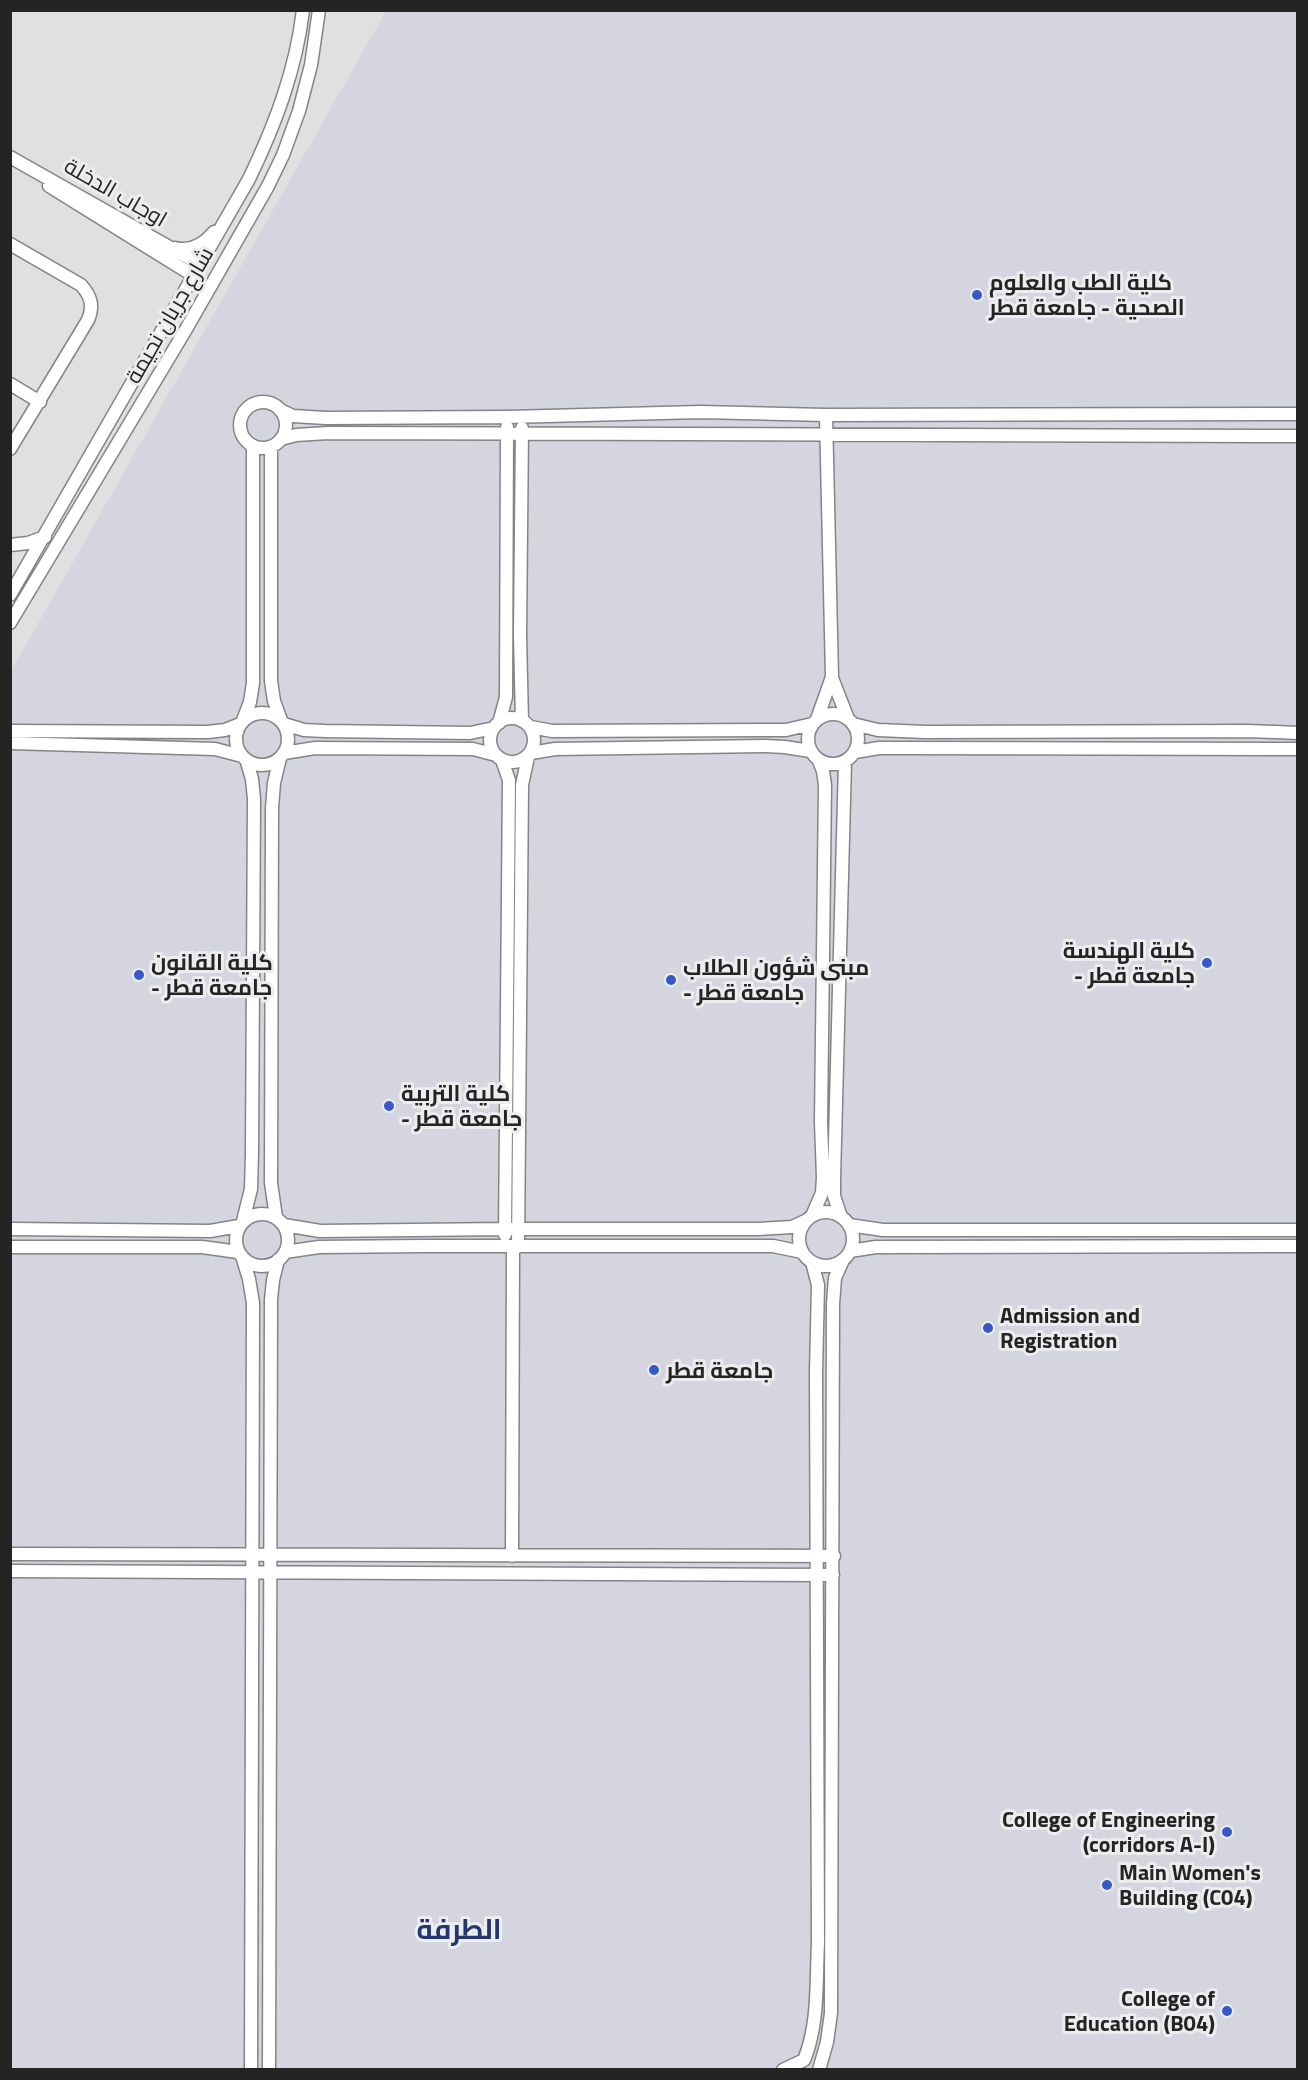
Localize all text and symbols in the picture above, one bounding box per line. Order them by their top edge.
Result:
street label: اوجاب الدخلة [58,149,174,235]
street label: شارع جريان نجيمة [116,240,222,390]
place label: كلية الطب والعلوم الصحية - جامعة قطر [988,265,1185,324]
marker: كلية الطب والعلوم الصحية - جامعة قطر [970,288,984,302]
place label: كلية الهندسة - جامعة قطر [1063,933,1195,992]
place label: كلية القانون - جامعة قطر [151,945,273,1004]
place label: مبنى شؤون الطلاب - جامعة قطر [683,950,869,1009]
marker: كلية الهندسة - جامعة قطر [1200,956,1214,970]
marker: كلية القانون - جامعة قطر [132,968,146,982]
marker: مبنى شؤون الطلاب - جامعة قطر [664,973,678,987]
place label: كلية التربية - جامعة قطر [401,1076,522,1135]
marker: كلية التربية - جامعة قطر [382,1099,396,1113]
place label: Admission and Registration [1000,1298,1140,1357]
marker: Admission and Registration [981,1321,995,1335]
place label: جامعة قطر [665,1353,773,1387]
marker: جامعة قطر [647,1363,661,1377]
place label: College of Engineering (corridors A-I) [1002,1802,1215,1861]
marker: College of Engineering (corridors A-I) [1220,1825,1234,1839]
place label: Main Women's Building (C04) [1119,1855,1261,1914]
marker: Main Women's Building (C04) [1100,1878,1114,1892]
district label: الطرفة [416,1907,502,1950]
place label: College of Education (B04) [1064,1981,1215,2040]
marker: College of Education (B04) [1220,2004,1234,2018]

